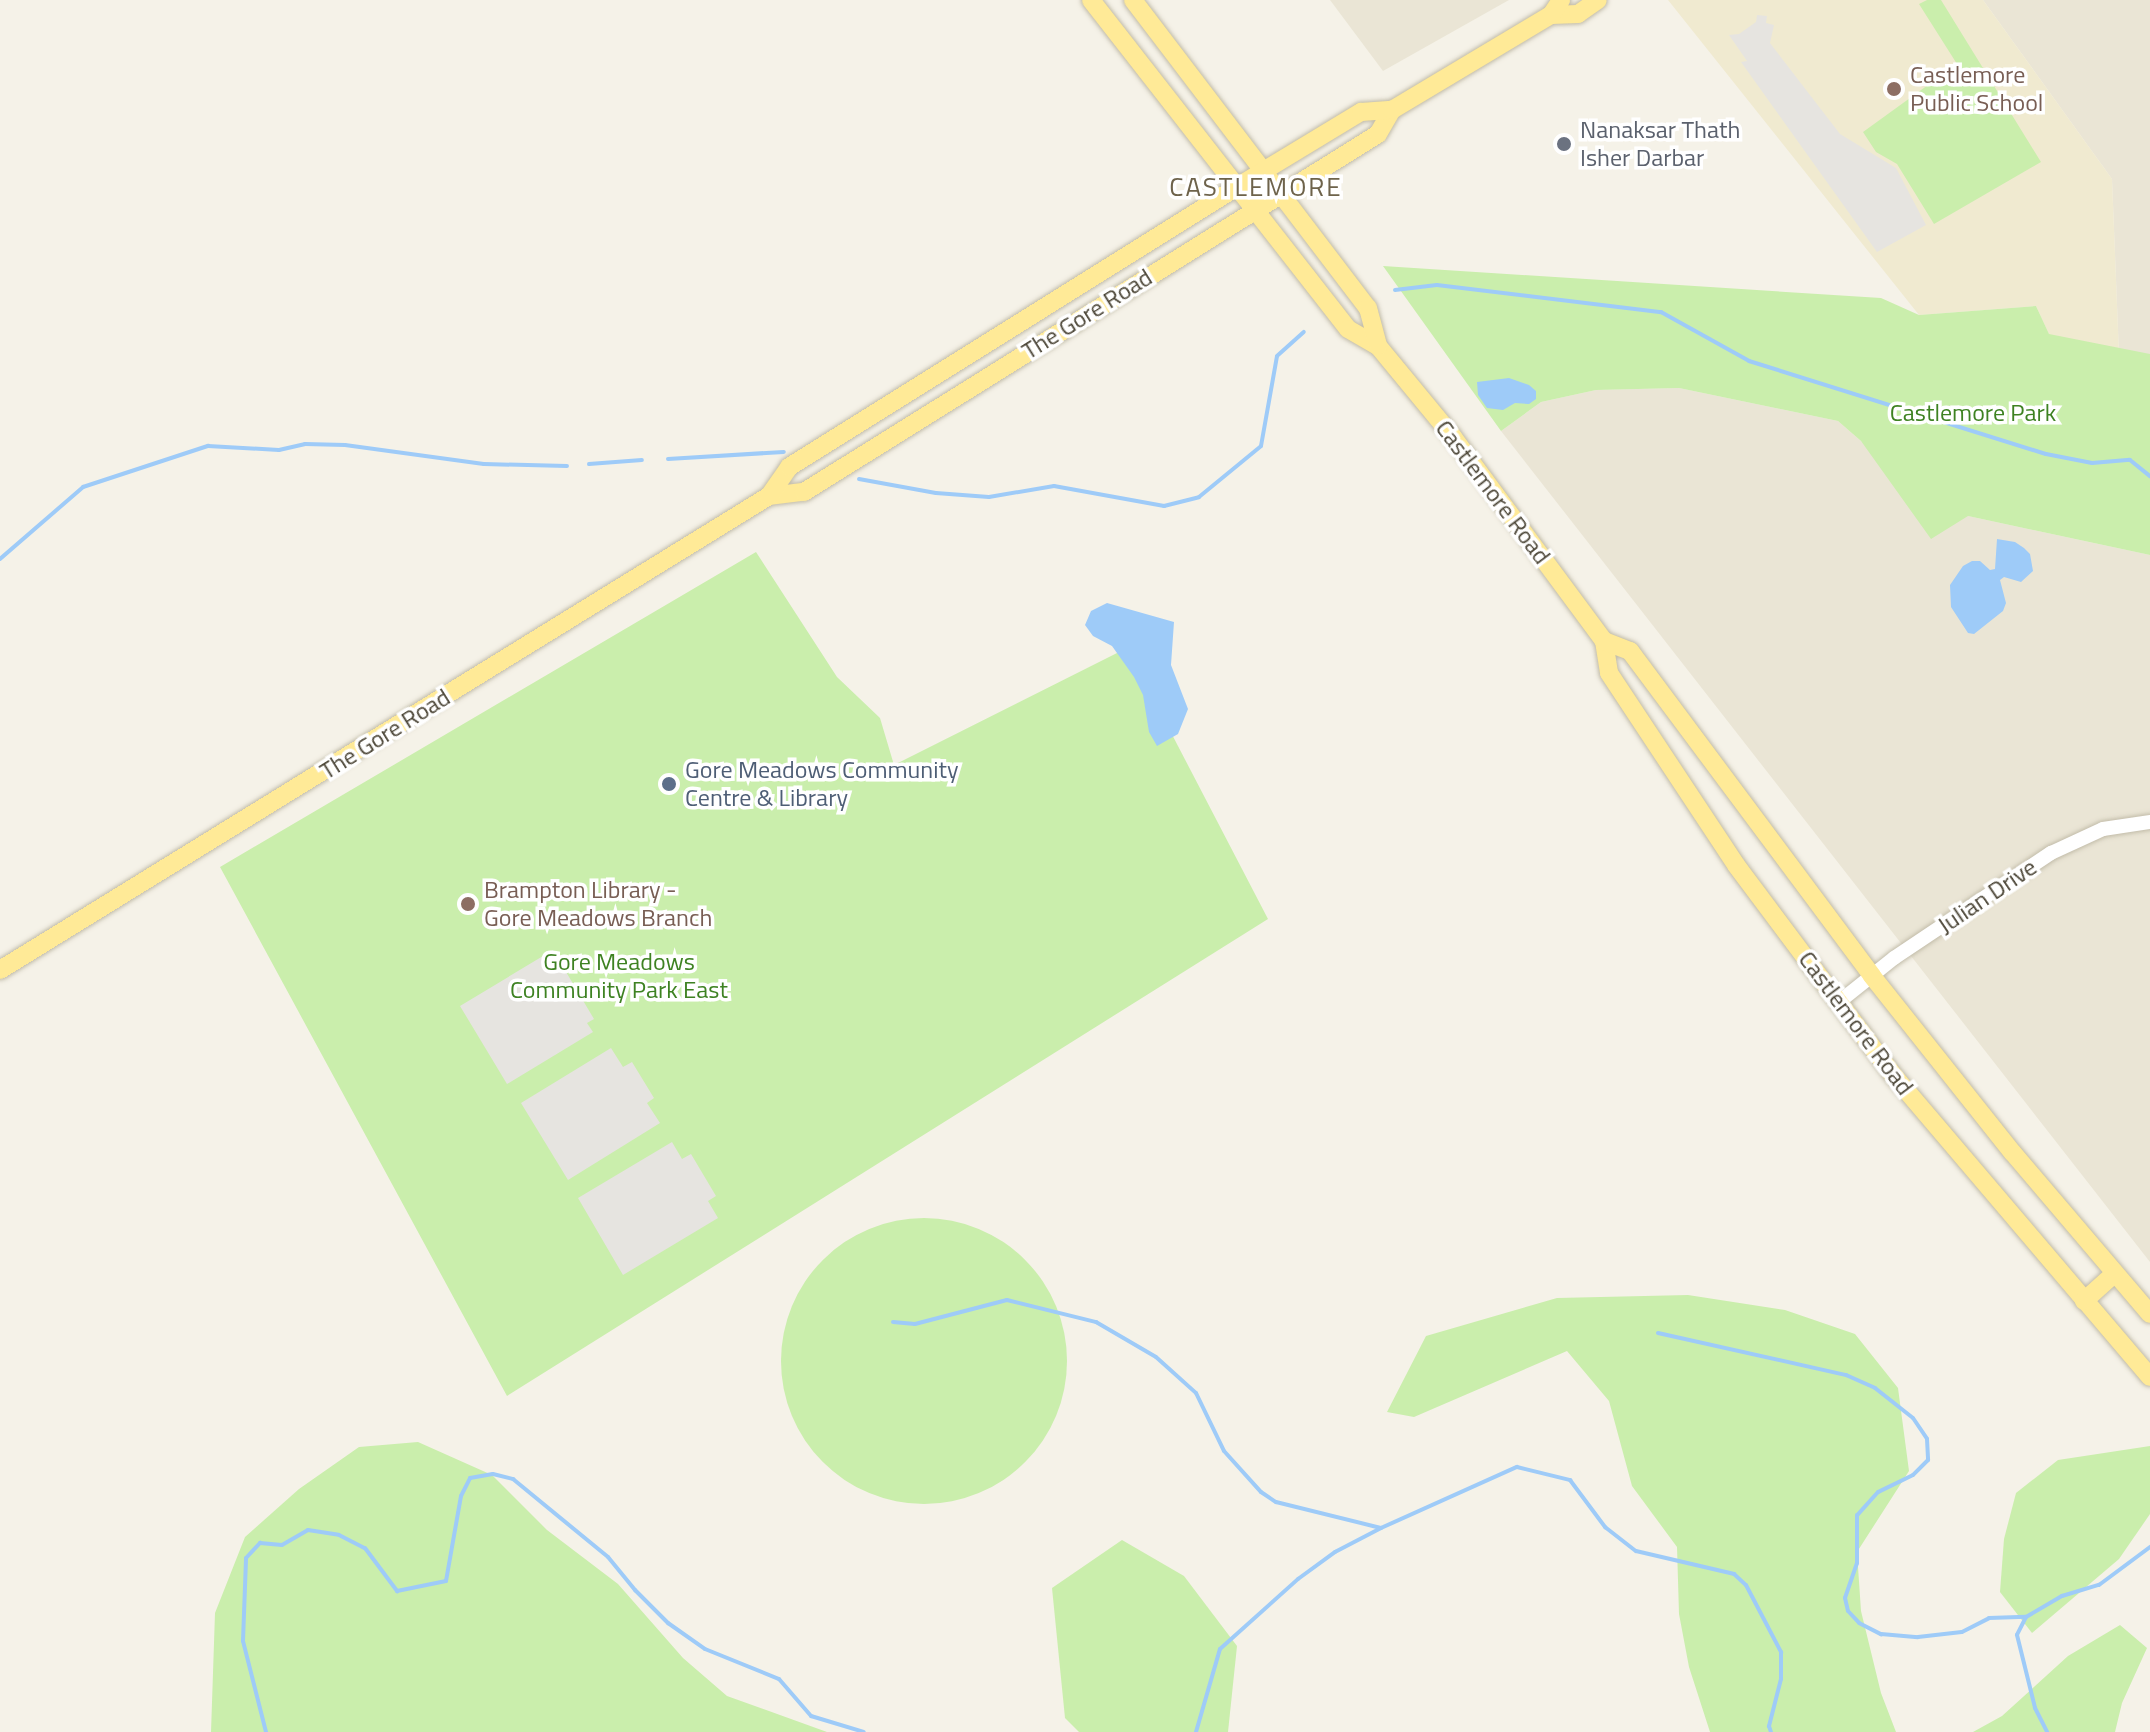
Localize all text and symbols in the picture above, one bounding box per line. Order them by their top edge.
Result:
place label: Castlemore Public School [1910,61,2043,117]
marker: Castlemore Public School [1885,80,1903,98]
place label: Nanaksar Thath Isher Darbar [1580,116,1740,172]
marker: Nanaksar Thath Isher Darbar [1555,135,1573,153]
district label: CASTLEMORE [1169,171,1343,203]
street label: The Gore Road [1017,263,1157,365]
park label: Castlemore Park [1890,399,2056,427]
street label: Castlemore Road [1430,414,1556,570]
street label: The Gore Road [315,683,455,785]
place label: Gore Meadows Community Centre & Library [685,756,959,812]
marker: Gore Meadows Community Centre & Library [660,775,678,793]
street label: Julian Drive [1932,852,2042,940]
place label: Brampton Library - Gore Meadows Branch [484,876,712,932]
marker: Brampton Library - Gore Meadows Branch [459,895,477,913]
street label: Castlemore Road [1793,945,1919,1101]
park label: Gore Meadows Community Park East [510,948,728,1004]

